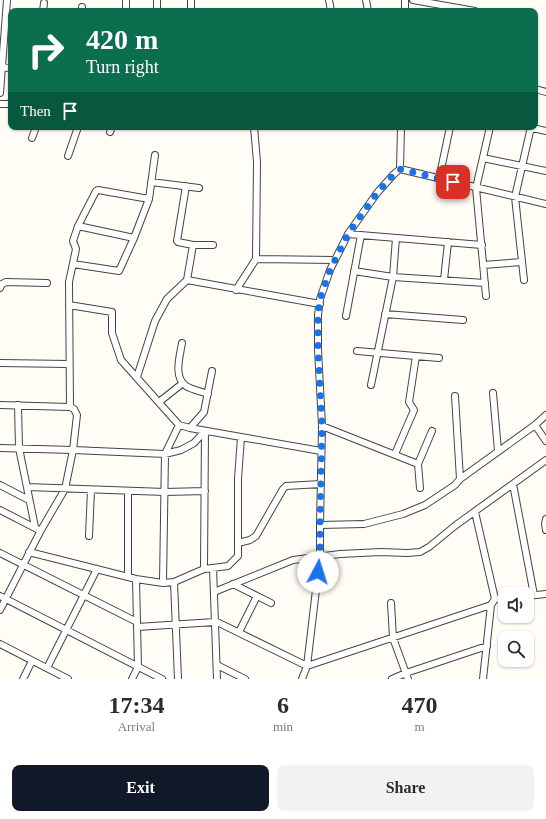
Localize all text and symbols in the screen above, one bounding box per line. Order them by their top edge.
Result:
icon: right [20,24,72,76]
text: 420 m [86,24,158,55]
text: Turn right [86,57,159,77]
icon: arrive [59,100,81,122]
text: Then [20,103,51,119]
pin [436,165,470,199]
icon: arrive [442,171,464,193]
position arrow [297,551,339,593]
map controls [498,587,534,667]
button: sound [498,587,534,623]
button: search [498,631,534,667]
text: 17:34 [108,692,164,718]
text: 6 [277,692,289,718]
text: 470 [402,692,438,718]
text: Arrival [118,719,155,734]
text: min [273,719,293,734]
text: m [414,719,425,734]
button: Exit [12,765,269,811]
button: Share [277,765,534,811]

